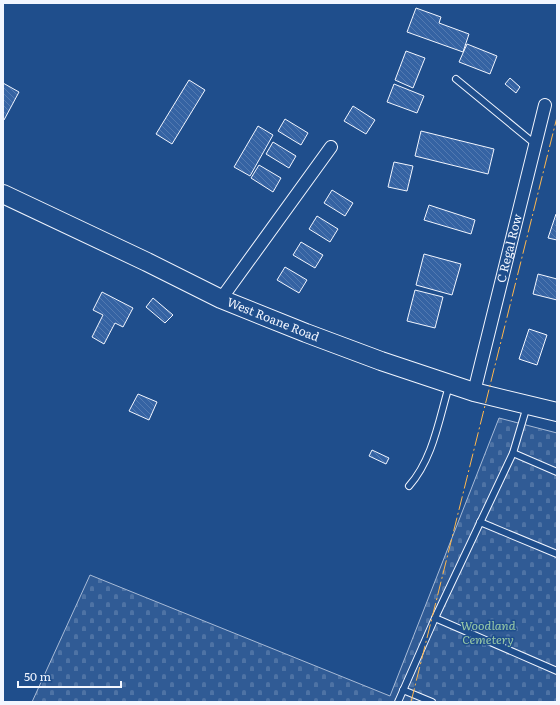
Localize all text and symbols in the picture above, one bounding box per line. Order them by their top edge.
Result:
street label: C Regal Row [491,211,526,284]
street label: West Roane Road [225,292,323,345]
park label: Woodland Cemetery [460,616,516,648]
scale bar [18,663,121,689]
text: 50 m [24,667,51,685]

